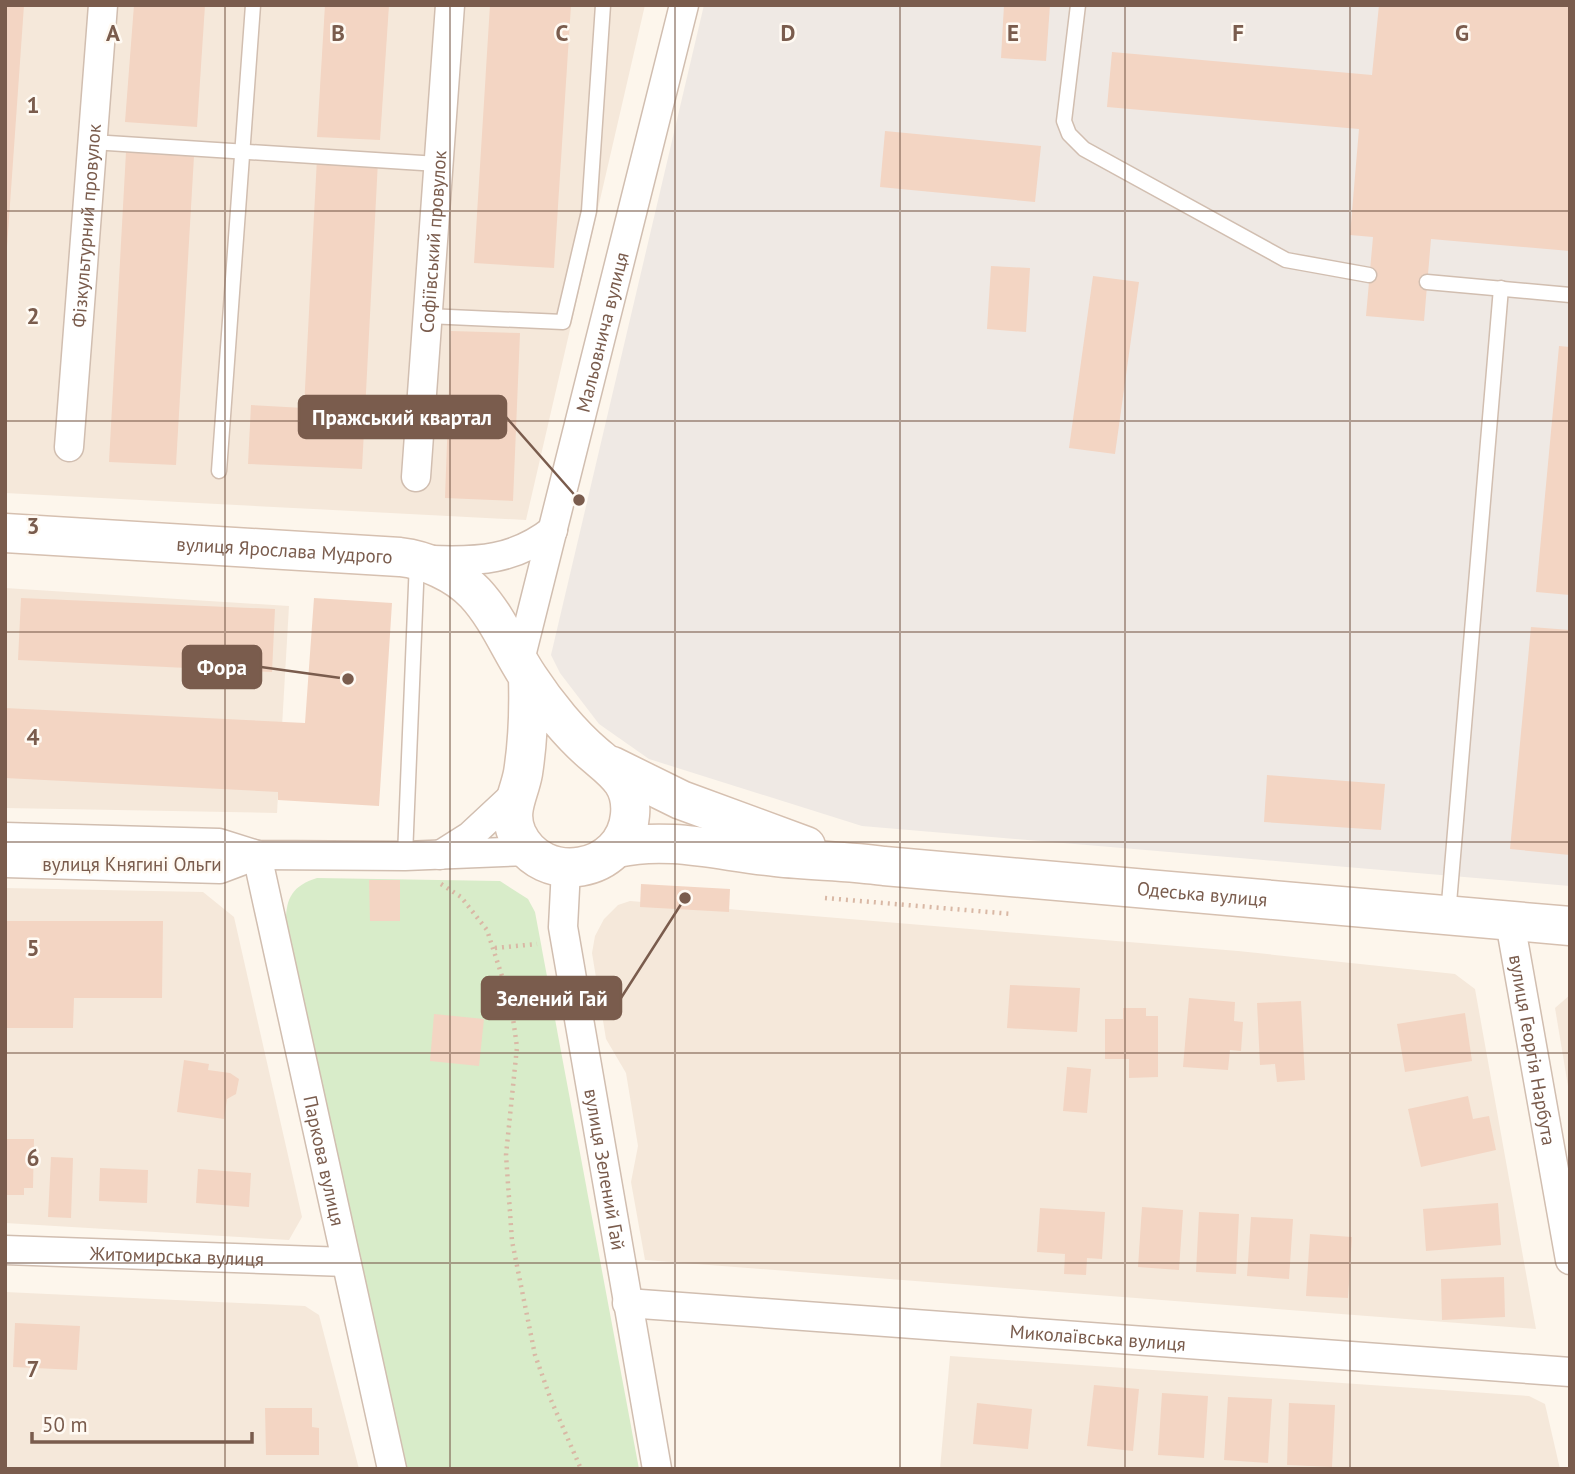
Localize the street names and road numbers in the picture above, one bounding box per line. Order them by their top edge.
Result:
street label: Фізкультурний провулок [66,123,106,328]
street label: Софіївський провулок [414,149,452,334]
street label: Мальовнича вулиця [571,250,634,415]
street label: вулиця Ярослава Мудрого [176,531,393,569]
street label: вулиця Княгині Ольги [42,852,222,876]
street label: Одеська вулиця [1136,876,1268,911]
street label: вулиця Георгія Нарбута [1504,953,1561,1147]
street label: вулиця Зелений Гай [579,1087,631,1252]
street label: Паркова вулиця [298,1093,350,1228]
street label: Житомирська вулиця [88,1241,265,1271]
street label: Миколаївська вулиця [1009,1319,1187,1356]

